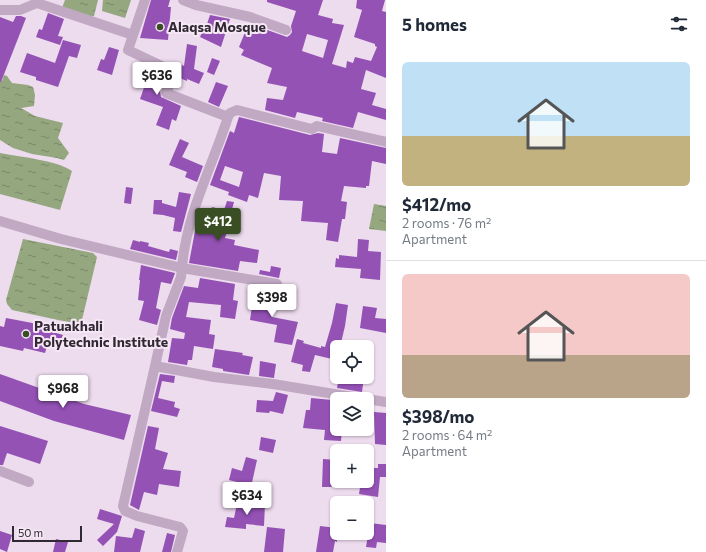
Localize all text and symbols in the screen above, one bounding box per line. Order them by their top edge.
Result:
icon: filters [668,13,690,35]
text: 5 homes [402,14,467,35]
place label: Alaqsa Mosque [168,18,266,35]
marker: Alaqsa Mosque [155,22,165,32]
pin: $636 [133,62,181,96]
text: $636 [141,67,173,83]
icon: home [510,88,582,160]
text: $412/mo [402,194,471,215]
pin: $412 [194,208,242,242]
text: $412 [204,213,232,229]
text: 2 rooms · 76 m² [402,215,491,231]
text: Apartment [402,231,467,247]
pin: $398 [248,284,296,318]
text: $398 [256,289,288,305]
icon: home [510,300,582,372]
place label: Patuakhali Polytechnic Institute [34,317,168,350]
marker: Patuakhali Polytechnic Institute [21,329,31,339]
map controls [330,340,374,540]
button: locate [330,340,374,384]
pin: $968 [39,375,87,409]
text: $968 [47,380,79,396]
button: layers [330,392,374,436]
text: $398/mo [402,406,474,427]
text: 2 rooms · 64 m² [402,427,492,443]
text: Apartment [402,443,467,459]
button: + [330,444,374,488]
pin: $634 [223,482,271,516]
text: $634 [232,487,262,503]
button: − [330,496,374,540]
scale bar [12,524,82,543]
text: 50 m [18,526,43,539]

